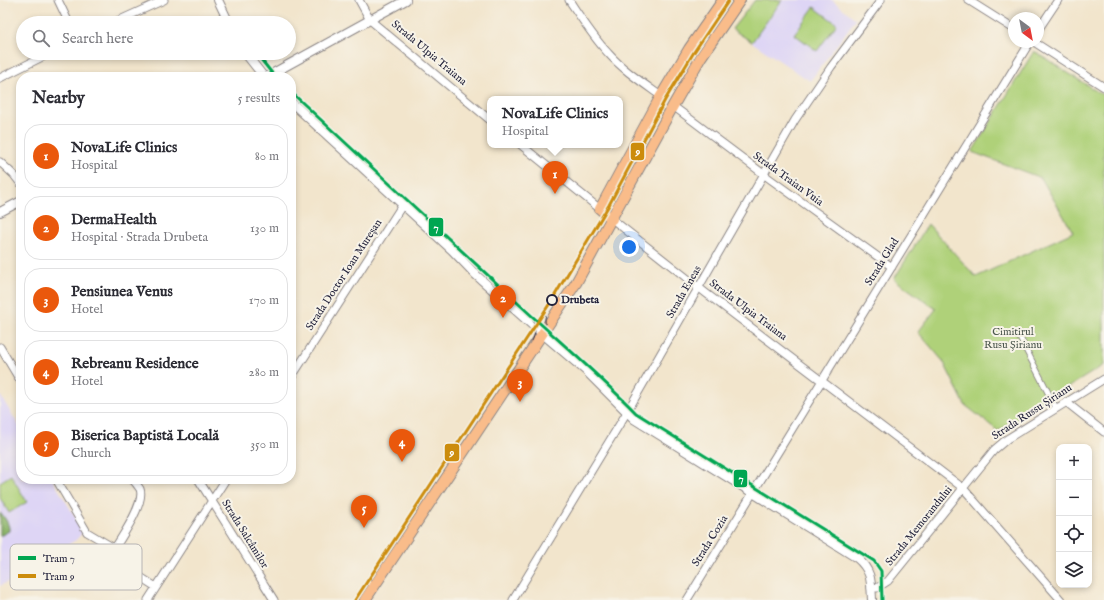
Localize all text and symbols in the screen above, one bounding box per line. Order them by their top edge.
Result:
north arrow [1008,12,1044,48]
search box [16,16,296,60]
street label: Strada Ulpia Traiana [389,17,470,89]
icon: search [30,27,52,49]
text: Search here [62,29,133,48]
text: Nearby [32,88,85,109]
text: 5 results [238,90,280,107]
popup [487,96,623,148]
text: NovaLife Clinics [502,104,608,123]
text: Hospital [502,123,548,140]
text: NovaLife Clinics [71,138,177,157]
line badge: 9 [630,142,645,161]
text: 9 [635,145,641,159]
text: 1 [44,148,48,165]
text: 80 m [255,148,279,165]
street label: Strada Traian Vuia [750,149,826,209]
text: Hospital [71,157,118,174]
pin: 1 [542,161,568,194]
text: DermaHealth [71,210,157,229]
street label: Strada Doctor Ioan Mureșan [303,217,385,333]
line badge: 7 [428,217,444,237]
text: 2 [43,220,49,237]
text: 130 m [250,220,279,237]
text: 7 [433,221,439,235]
text: Hospital · Strada Drubeta [71,229,208,246]
street label: Strada Glad [862,235,902,288]
your location [619,237,639,257]
street label: Strada Eneas [663,263,705,321]
street label: Strada Ulpia Traiana [706,276,790,344]
text: Pensiunea Venus [71,282,173,301]
pin: 2 [490,285,516,318]
text: 3 [44,292,48,309]
text: 170 m [249,292,279,309]
place label: Drubeta [561,293,599,307]
marker: Drubeta [546,294,558,306]
text: Hotel [71,301,103,318]
park label: Cimitirul Rusu Șirianu [984,325,1042,352]
text: Rebreanu Residence [71,354,199,373]
text: 4 [43,364,49,381]
text: 280 m [249,364,279,381]
pin: 3 [507,369,533,402]
text: Hotel [71,373,103,390]
street label: Strada Russu Șirianu [989,381,1075,443]
text: Biserica Baptistă Locală [71,426,219,445]
pin: 4 [389,429,415,462]
text: 5 [44,436,48,453]
text: 350 m [250,436,279,453]
line badge: 9 [444,443,460,462]
map controls [1056,444,1092,588]
button: + [1056,444,1092,480]
text: Church [71,445,111,462]
text: 9 [449,446,455,460]
line badge: 7 [733,469,748,488]
text: 7 [738,472,744,486]
button: − [1056,480,1092,516]
street label: Strada Memorandului [883,483,956,569]
pin: 5 [351,495,377,528]
street label: Strada Salcâmilor [218,497,272,571]
street label: Strada Cozia [689,513,731,569]
button: locate [1056,516,1092,552]
legend [10,544,142,590]
text: Tram 7 [43,552,75,566]
button: layers [1056,552,1092,588]
text: Tram 9 [43,570,75,584]

